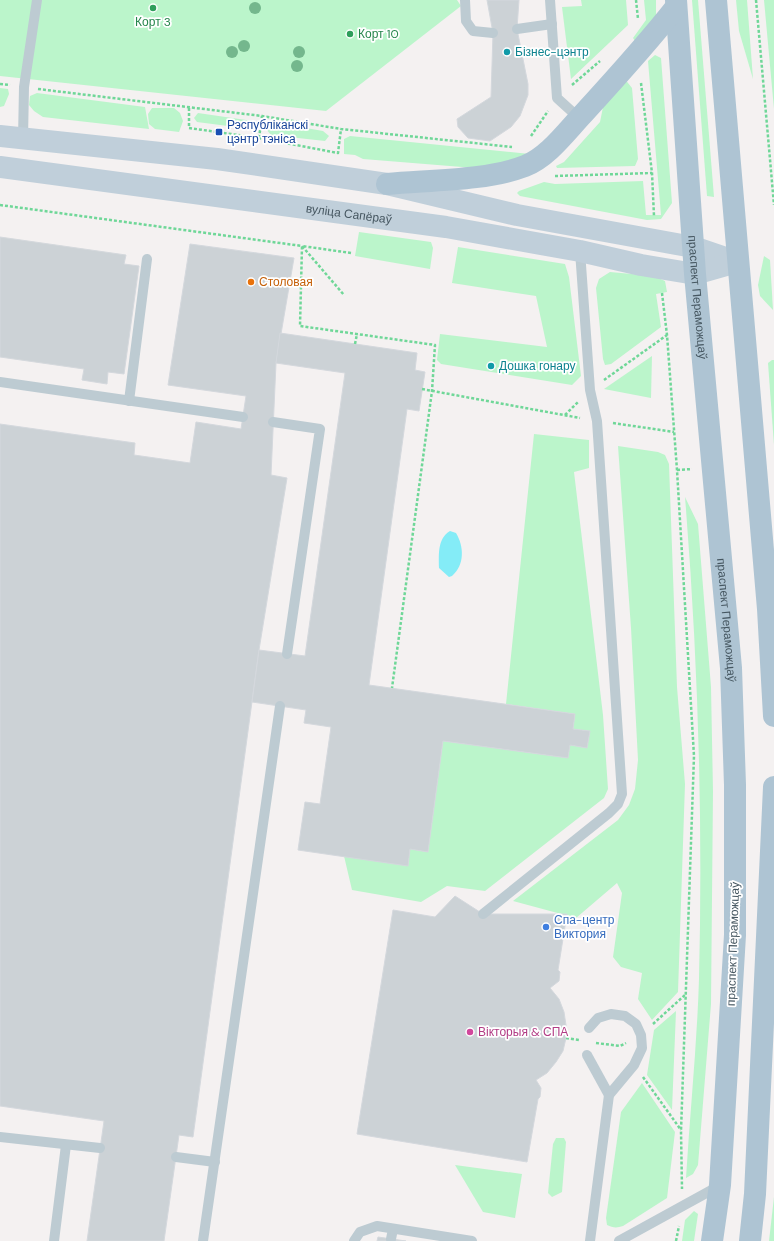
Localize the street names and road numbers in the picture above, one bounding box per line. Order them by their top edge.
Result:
street label: вуліца Сапёраў [305,200,393,228]
street label: праспект Пераможцаў [684,235,711,360]
street label: праспект Пераможцаў [713,557,739,682]
street label: праспект Пераможцаў [723,882,743,1006]

